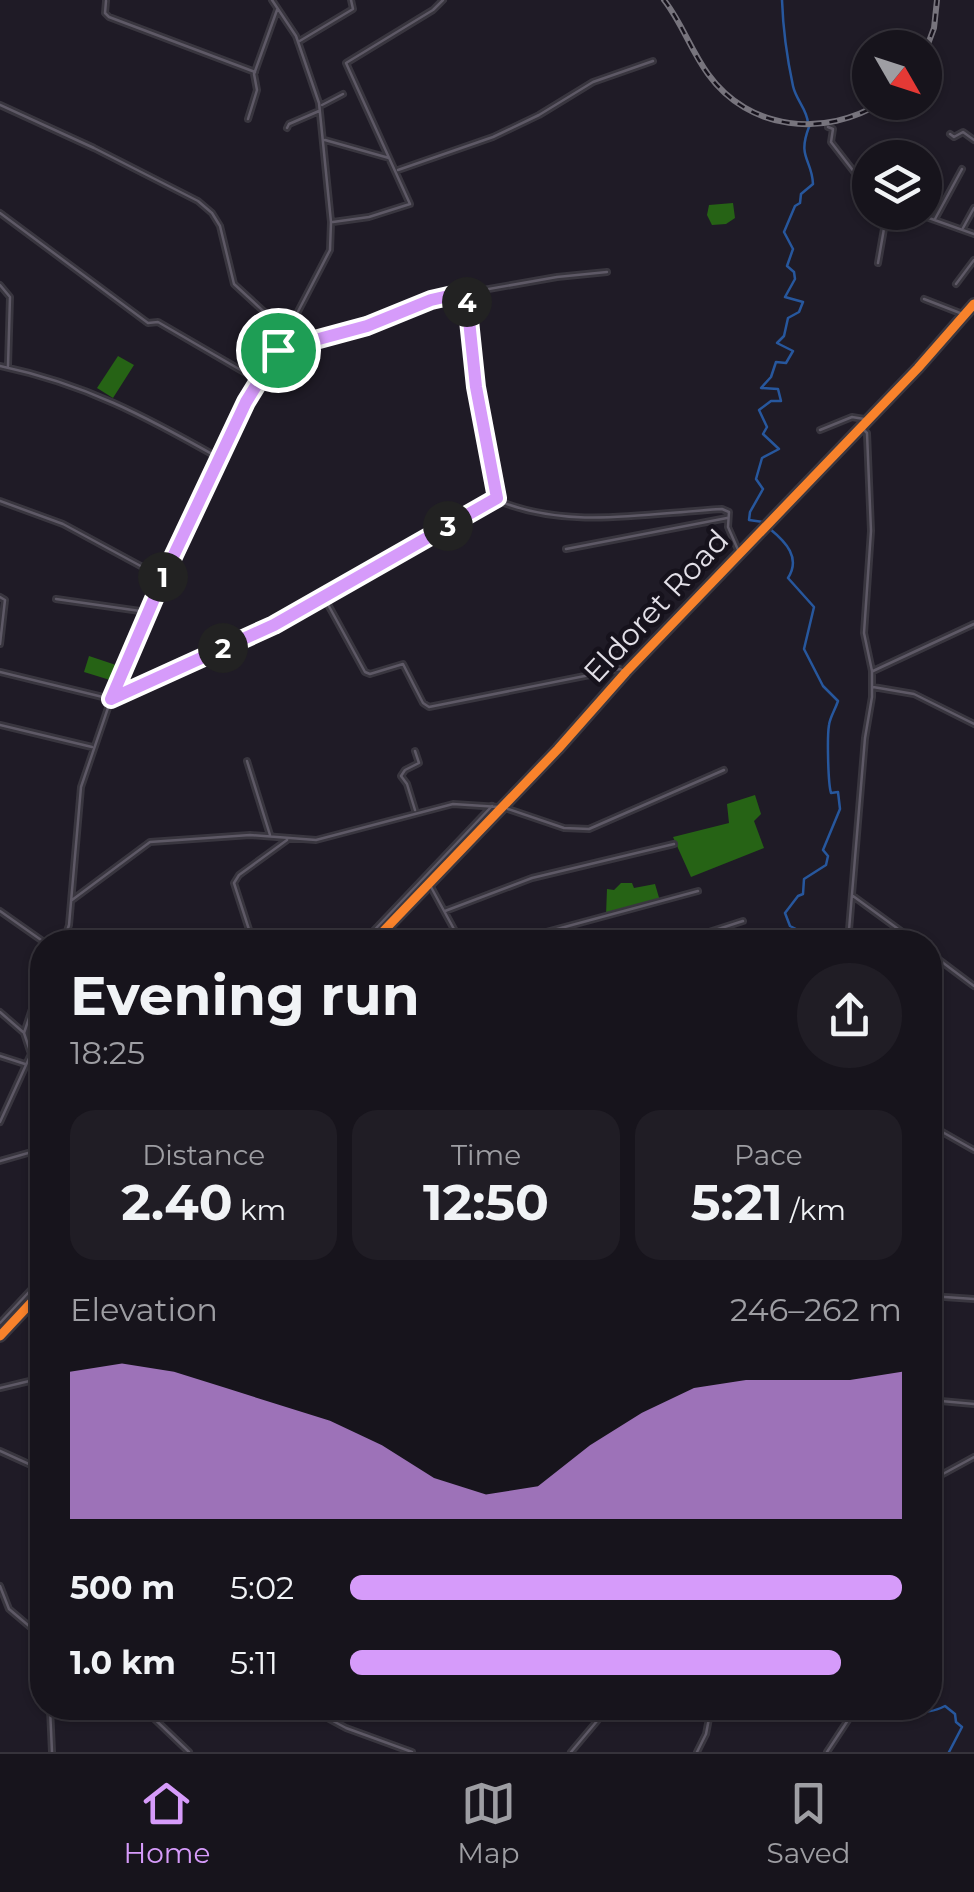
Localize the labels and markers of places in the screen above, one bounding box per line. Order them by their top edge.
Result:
pin: 4 [442,277,492,327]
pin [236,308,321,393]
pin: 3 [423,501,473,551]
pin: 1 [138,552,188,602]
pin: 2 [198,623,248,673]

